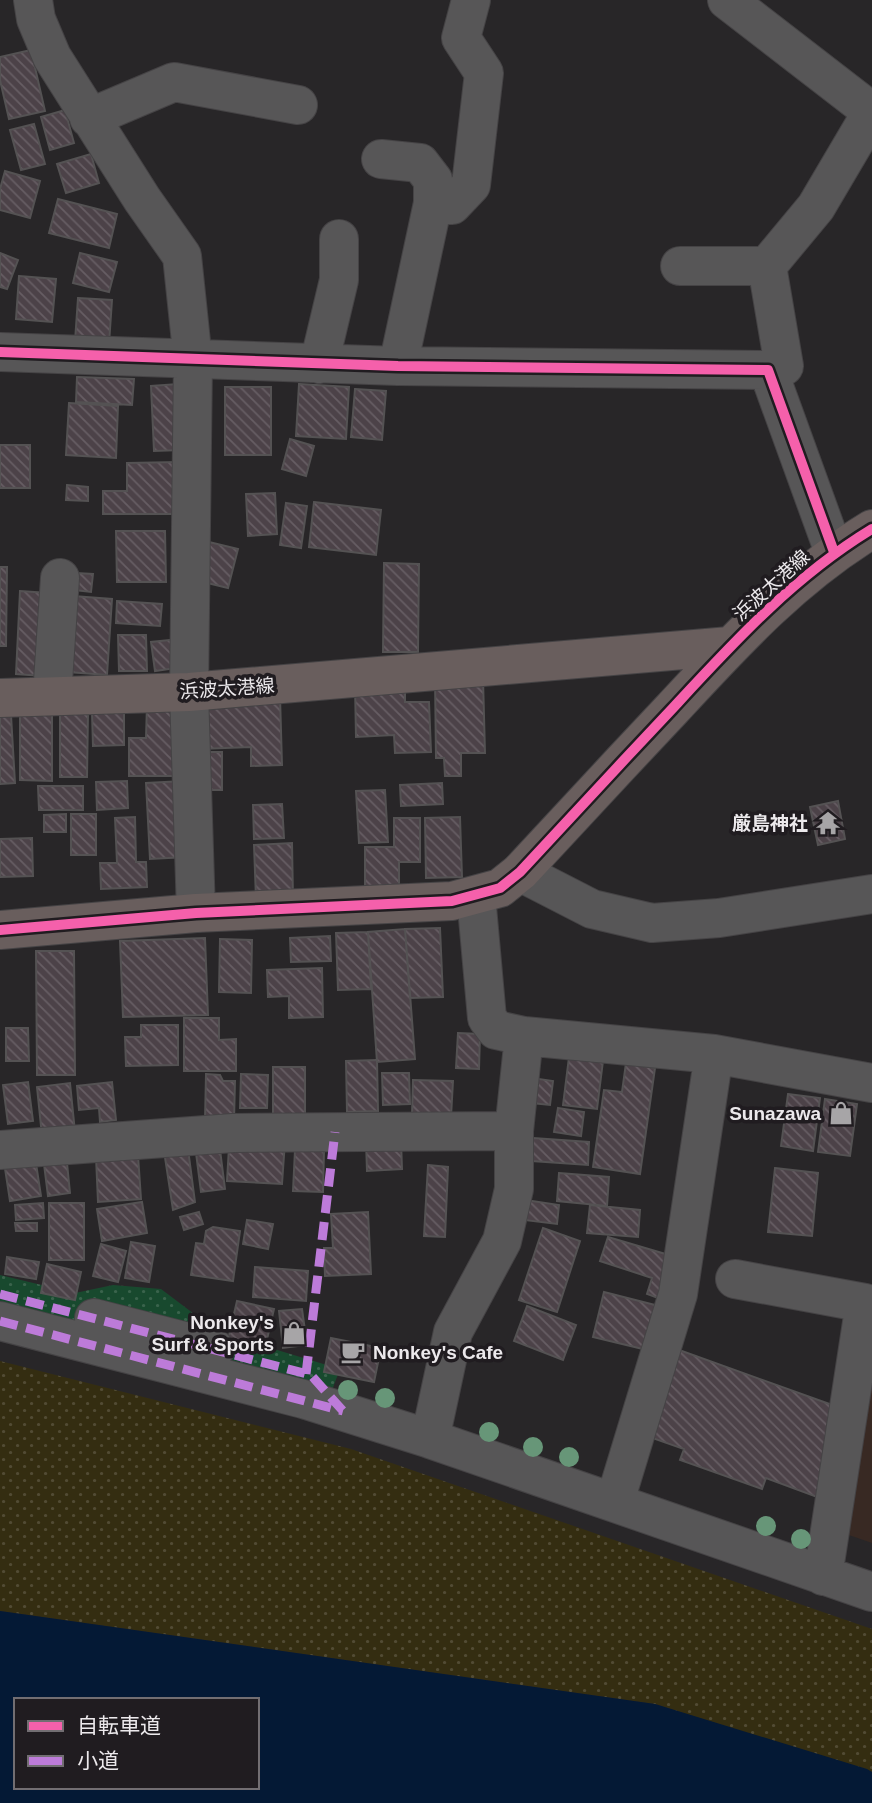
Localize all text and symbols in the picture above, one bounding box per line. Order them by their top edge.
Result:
street label: 浜波太港線 [729,546,814,625]
street label: 浜波太港線 [179,675,275,702]
temple icon: 厳島神社 [814,809,842,837]
place label: 厳島神社 [732,813,808,834]
shop icon: Sunazawa [827,1099,855,1127]
place label: Sunazawa [729,1103,821,1124]
place label: Nonkey's Surf & Sports [152,1312,274,1355]
shop icon: Nonkey's Surf & Sports [280,1319,308,1347]
cafe icon: Nonkey's Cafe [339,1338,367,1366]
place label: Nonkey's Cafe [373,1342,503,1363]
legend [14,1698,259,1789]
text: 自転車道 [77,1714,161,1737]
text: 小道 [77,1749,119,1772]

